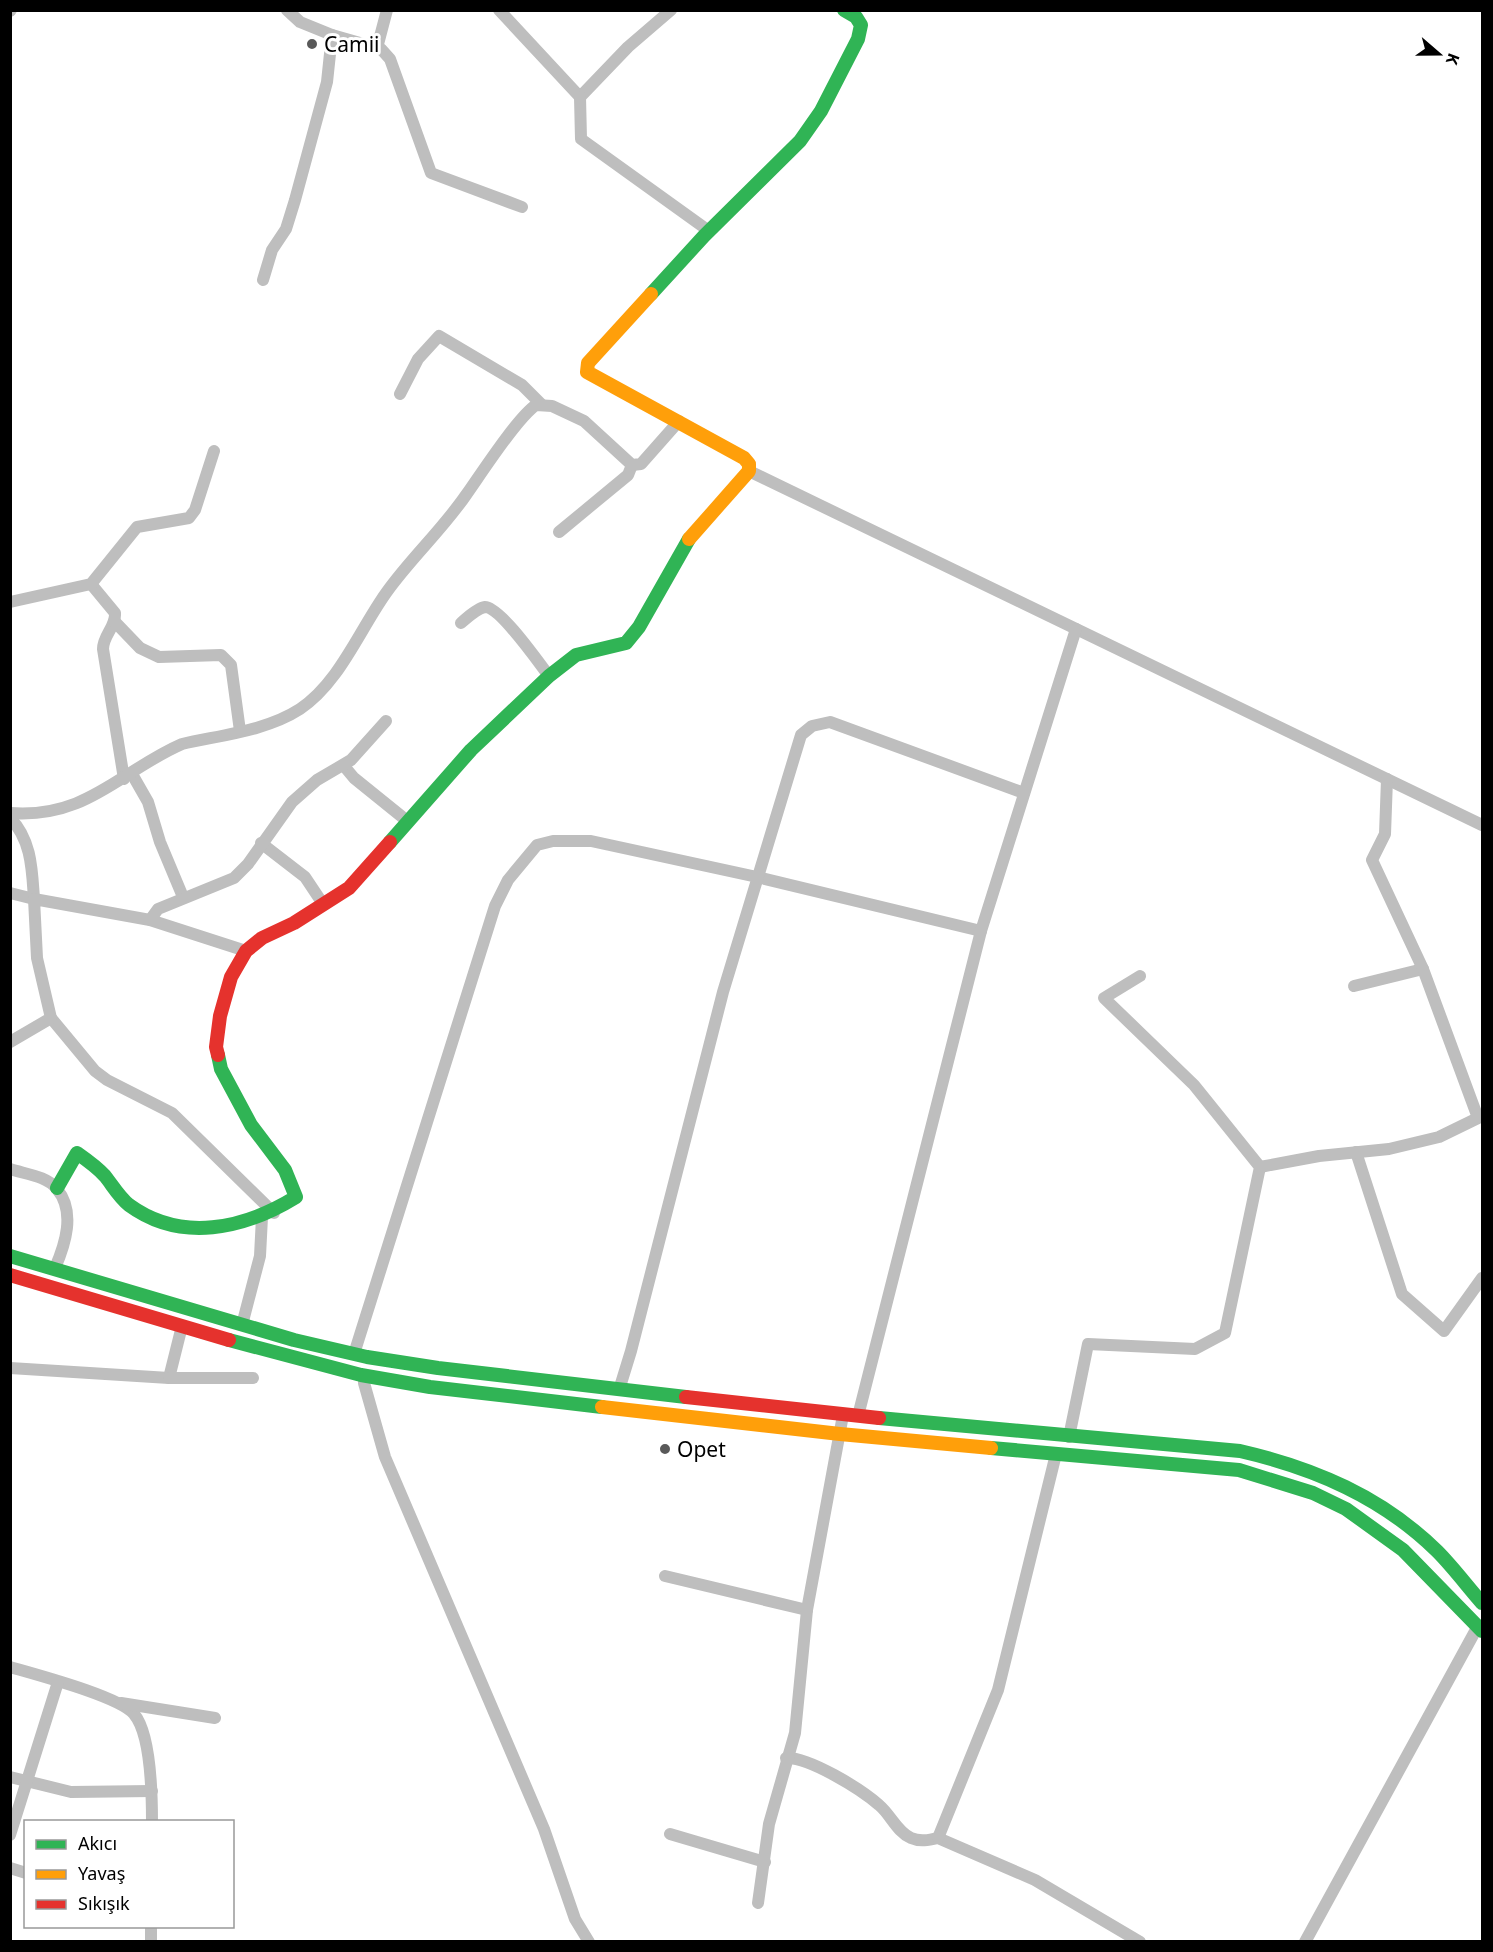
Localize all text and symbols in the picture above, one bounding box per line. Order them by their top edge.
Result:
north arrow [1409,24,1469,84]
place label: Camii [324,30,380,58]
marker: Camii [305,37,319,51]
text: K [1441,50,1465,68]
place label: Opet [677,1435,726,1463]
marker: Opet [658,1442,672,1456]
legend [24,1820,234,1928]
text: Akıcı [78,1831,117,1855]
text: Yavaş [78,1861,125,1885]
text: Sıkışık [78,1891,130,1915]

